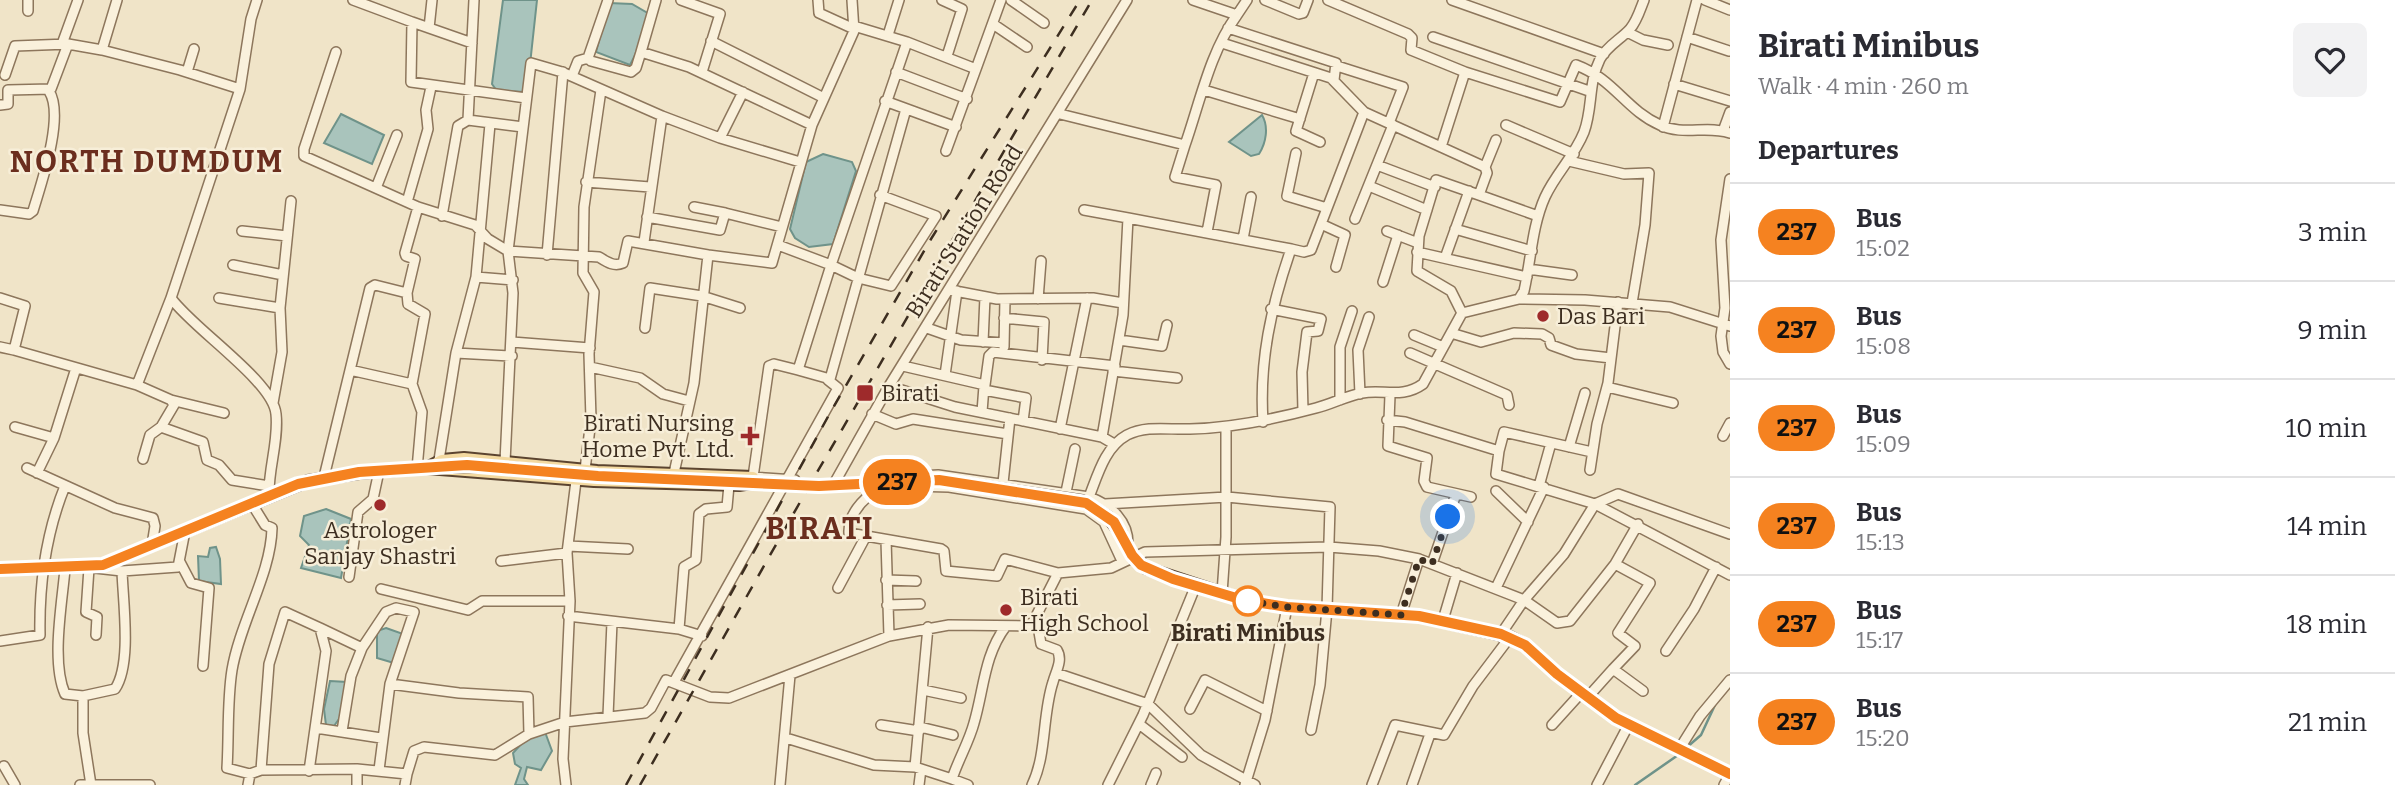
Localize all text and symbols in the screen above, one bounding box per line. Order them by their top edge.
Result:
button: heart [2293,23,2367,97]
text: Birati Minibus [1758,26,1980,66]
text: Walk · 4 min · 260 m [1758,72,1969,100]
text: Departures [1758,135,1899,166]
street label: Birati Station Road [899,139,1029,323]
district label: NORTH DUMDUM [10,144,284,180]
text: Bus [1856,203,1902,234]
text: 3 min [2298,217,2367,248]
text: 237 [1776,218,1817,246]
text: 15:02 [1856,234,1910,262]
text: Bus [1856,301,1902,332]
place label: Das Bari [1557,302,1645,330]
marker: Das Bari [1535,308,1551,324]
text: 9 min [2298,315,2367,346]
text: 237 [1776,316,1817,344]
text: 15:08 [1856,332,1911,360]
place label: Birati [881,379,940,407]
marker: Birati [855,383,875,403]
text: Bus [1856,399,1902,430]
place label: Birati Nursing Home Pvt. Ltd. [581,409,734,463]
text: 10 min [2286,413,2367,444]
text: 237 [1776,414,1817,442]
marker: Birati Nursing Home Pvt. Ltd. [740,426,760,446]
text: 15:09 [1856,430,1911,458]
line badge: 237 [857,459,937,505]
text: 237 [877,468,917,496]
marker: Astrologer Sanjay Shastri [372,497,388,513]
text: Bus [1856,497,1902,528]
your location [1430,499,1465,534]
district label: BIRATI [765,511,875,547]
text: 14 min [2287,511,2367,542]
text: 237 [1776,512,1817,540]
place label: Astrologer Sanjay Shastri [304,516,456,570]
text: 15:13 [1856,528,1905,556]
place label: Birati High School [1020,583,1149,637]
marker: Birati Minibus [1233,586,1263,616]
text: Bus [1856,595,1902,626]
marker: Birati High School [998,602,1014,618]
text: 18 min [2287,609,2367,640]
text: 237 [1776,610,1817,638]
place label: Birati Minibus [1171,619,1325,647]
text: 15:17 [1856,626,1903,654]
text: Bus [1856,693,1902,724]
text: 21 min [2288,707,2367,738]
text: 237 [1776,708,1817,736]
text: 15:20 [1856,724,1910,752]

